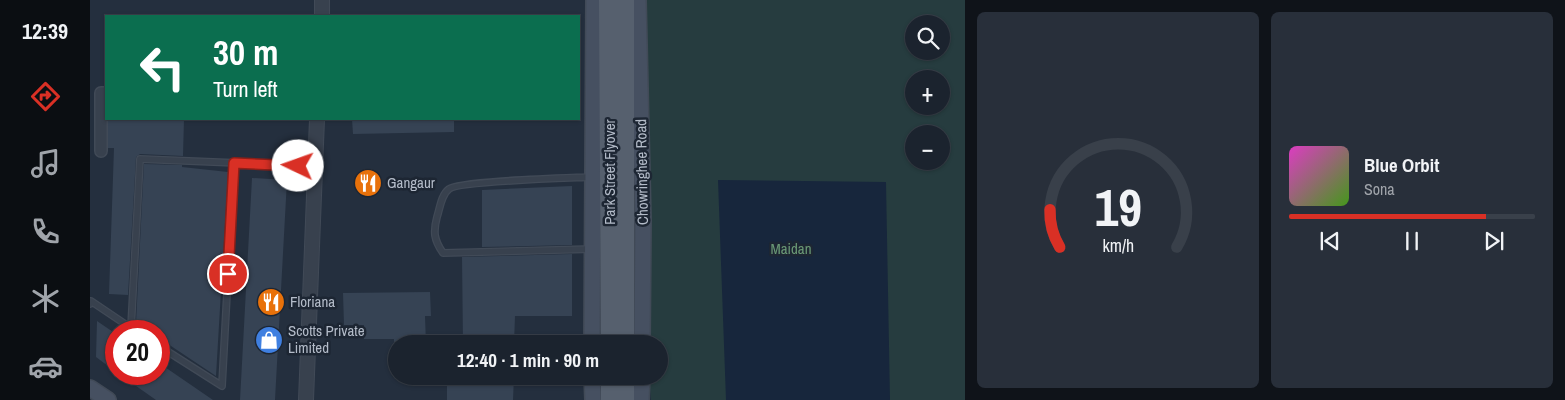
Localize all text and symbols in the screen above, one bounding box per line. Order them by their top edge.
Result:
map controls [905,15,950,170]
button: search [905,15,950,60]
text: 12:39 [22,16,68,46]
text: 30 m [213,29,278,76]
icon: left [130,35,195,100]
button: + [905,70,950,115]
text: Turn left [213,74,278,104]
icon: directions [28,79,63,114]
street label: Park Street Flyover [599,119,620,225]
street label: Chowringhee Road [630,119,653,225]
button: − [905,125,950,170]
position arrow [271,139,323,191]
icon: music [28,146,63,181]
text: Blue Orbit [1364,152,1439,178]
restaurant icon: Gangaur [353,168,383,198]
place label: Gangaur [387,172,435,193]
text: 19 [1094,172,1142,242]
text: Sona [1364,178,1395,200]
icon: phone [28,214,63,249]
icon: previous [1316,227,1344,255]
icon: pause [1398,227,1426,255]
icon: next [1480,227,1508,255]
text: km/h [1102,234,1134,258]
park label: Maidan [770,238,812,259]
pin [207,253,249,295]
icon: arrive [214,260,242,288]
icon: climate [28,281,63,316]
restaurant icon: Floriana [256,287,286,317]
place label: Floriana [290,291,335,312]
speed limit sign: 20 [105,320,170,385]
place label: Scotts Private Limited [288,320,365,358]
shop icon: Scotts Private Limited [254,325,284,355]
text: 12:40 · 1 min · 90 m [457,347,599,373]
icon: car [28,349,63,384]

